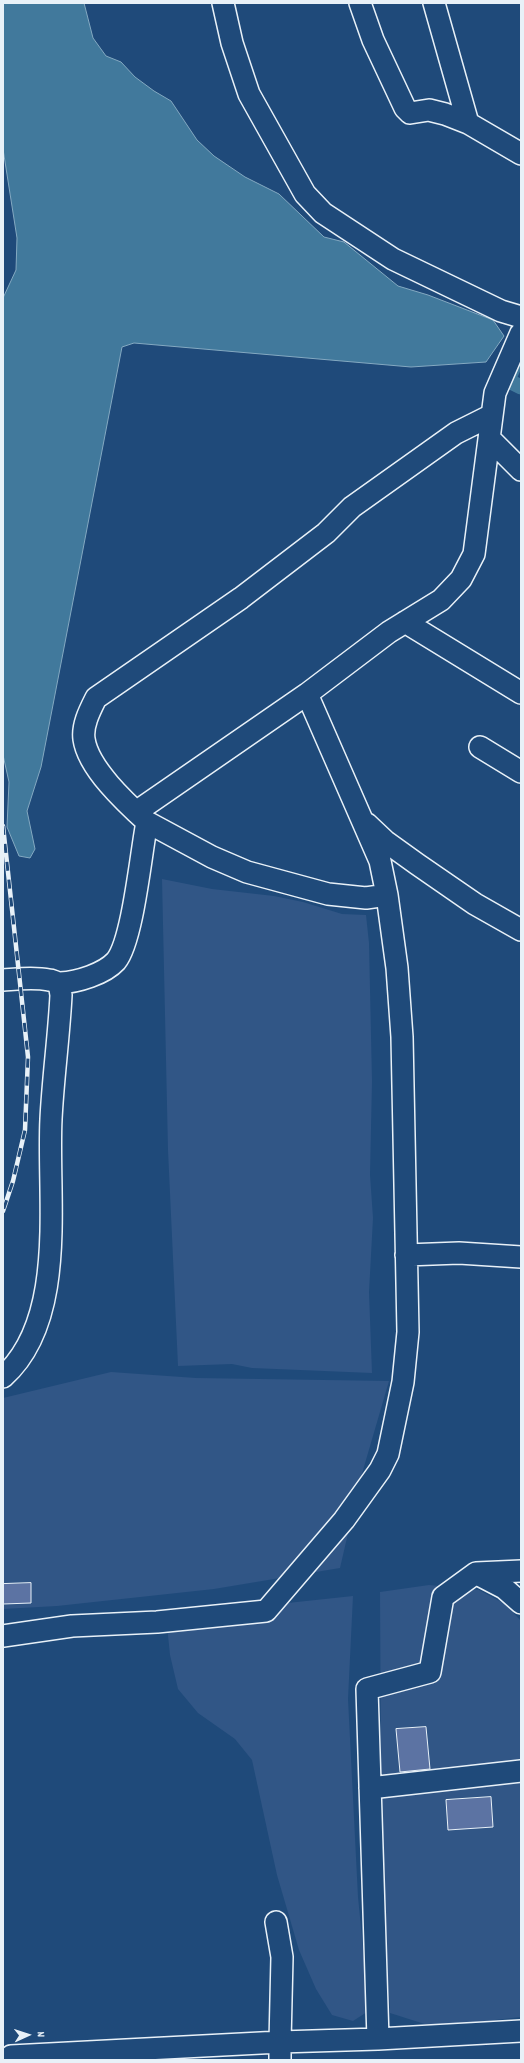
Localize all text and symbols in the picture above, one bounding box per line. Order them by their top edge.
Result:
north arrow [8,2015,48,2055]
text: N [32,2031,48,2038]

